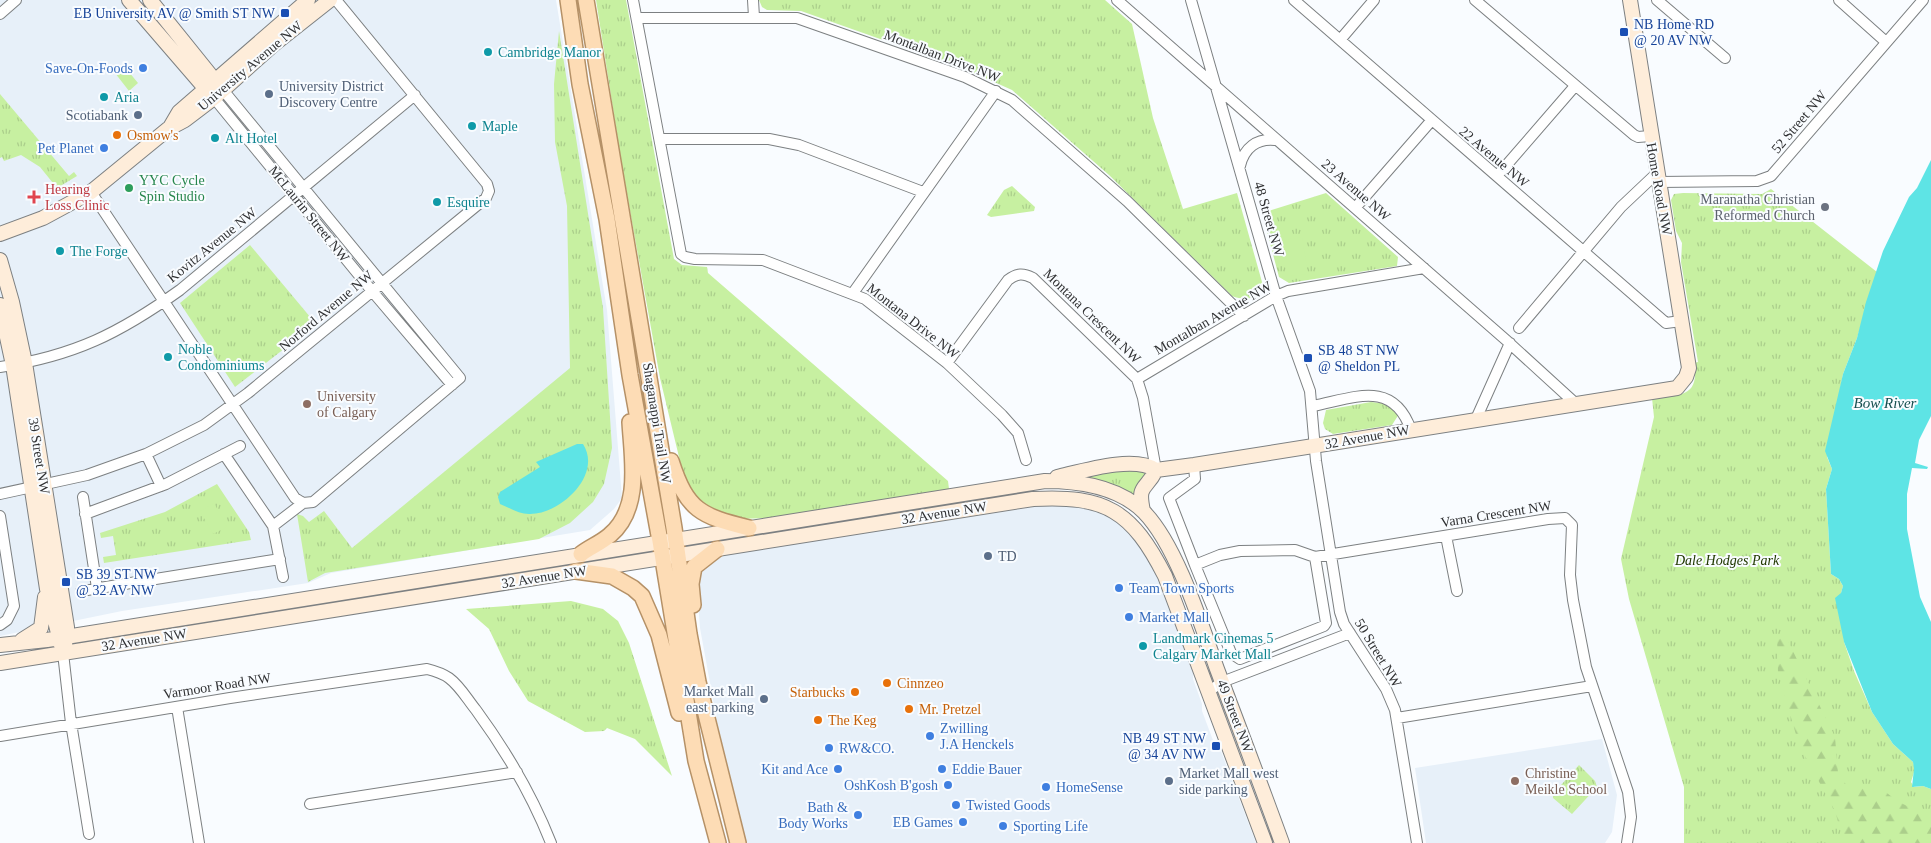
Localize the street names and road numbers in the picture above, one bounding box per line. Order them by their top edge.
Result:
street label: University Avenue NW [195,18,306,114]
street label: Montalban Drive NW [882,27,1003,85]
street label: 52 Street NW [1769,87,1830,156]
street label: 22 Avenue NW [1456,124,1532,191]
street label: Home Road NW [1643,141,1675,237]
street label: 23 Avenue NW [1319,156,1394,224]
street label: McLaurin Street NW [266,163,353,266]
street label: 48 Street NW [1251,180,1287,259]
street label: Kovitz Avenue NW [164,204,260,285]
street label: Montana Crescent NW [1040,266,1144,367]
street label: Norford Avenue NW [276,267,376,354]
street label: Montalban Avenue NW [1152,278,1275,358]
street label: Montana Drive NW [864,281,962,362]
street label: Shaganappi Trail NW [640,362,674,485]
street label: 39 Street NW [26,417,53,496]
street label: 32 Avenue NW [1323,422,1411,452]
street label: Varna Crescent NW [1440,498,1553,530]
street label: 32 Avenue NW [900,499,988,527]
street label: 32 Avenue NW [500,563,588,591]
street label: 50 Street NW [1352,616,1405,691]
street label: 32 Avenue NW [100,626,188,654]
street label: Varmoor Road NW [162,670,273,702]
street label: 49 Street NW [1214,677,1256,755]

